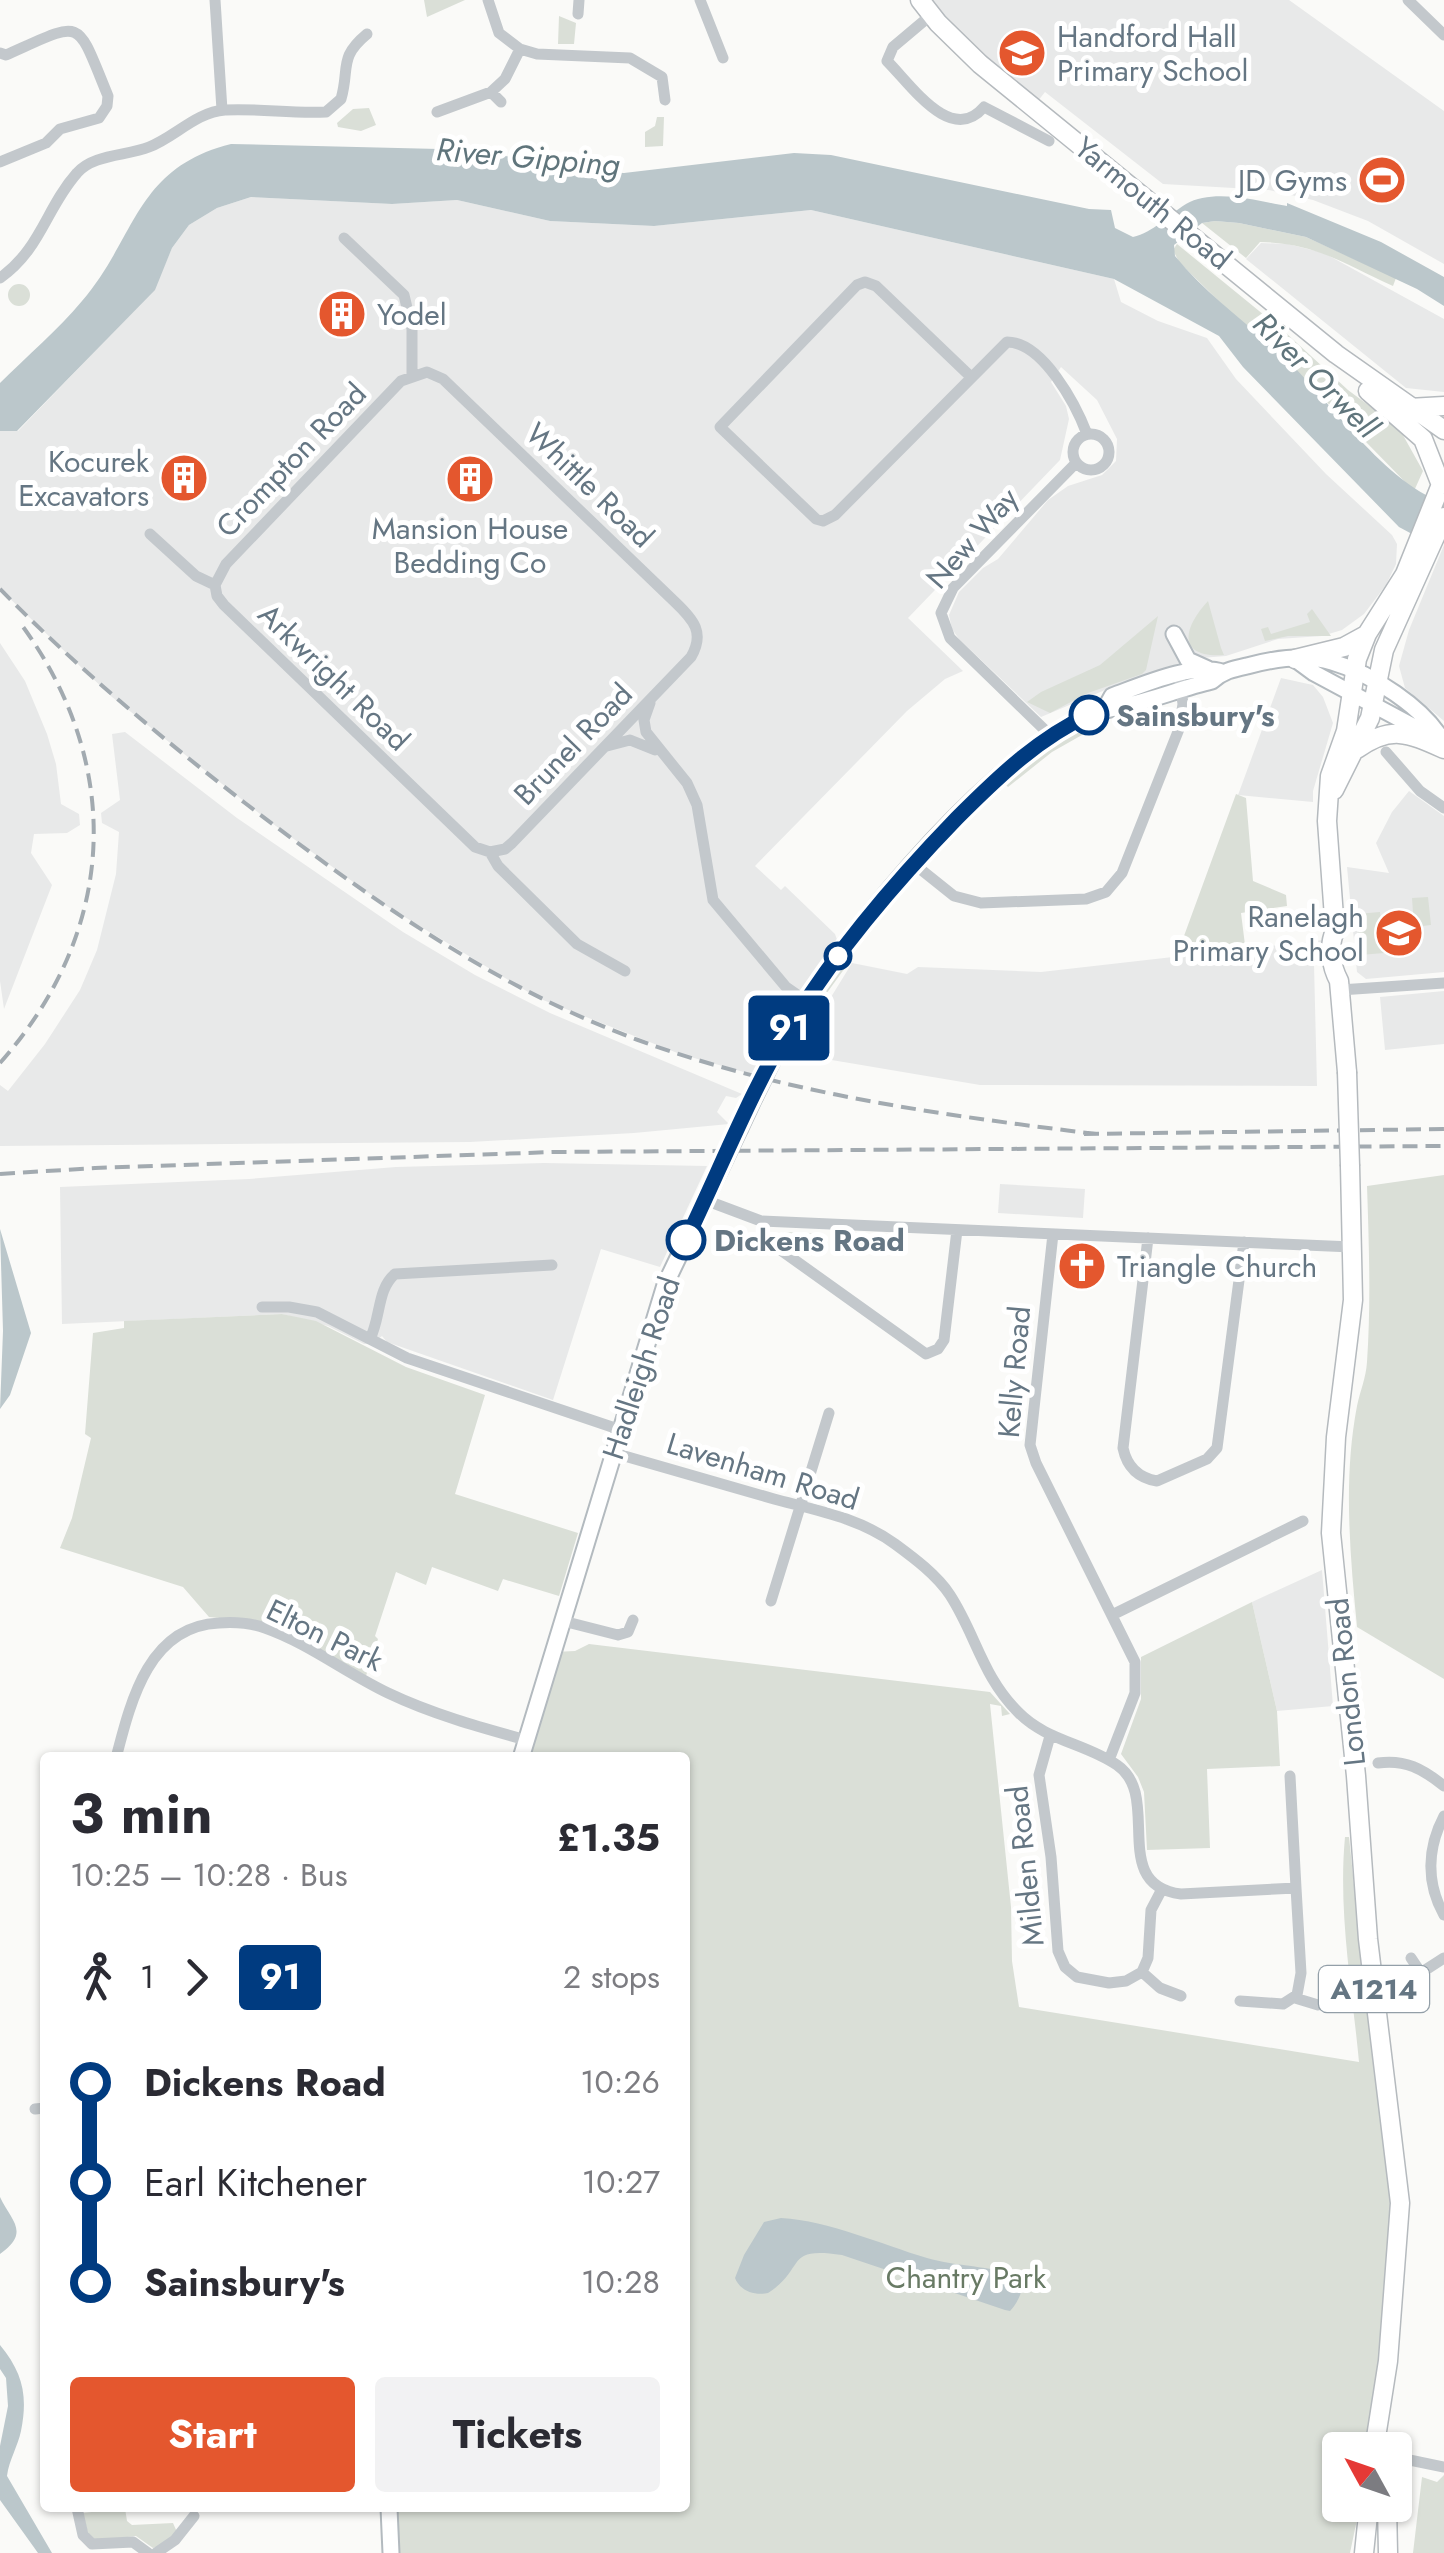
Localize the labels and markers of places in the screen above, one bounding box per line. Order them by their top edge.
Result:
place label: Handford Hall Primary School [1057,15,1248,92]
school or university icon: Handford Hall Primary School [996,27,1048,79]
sports icon: JD Gyms [1356,154,1408,206]
place label: JD Gyms [1234,159,1347,202]
building icon: Yodel [316,288,368,340]
place label: Yodel [377,293,447,336]
place label: Kocurek Excavators [18,440,150,517]
building icon: Kocurek Excavators [158,452,210,504]
building icon: Mansion House Bedding Co [444,453,496,505]
place label: Mansion House Bedding Co [372,507,568,584]
place label: Sainsbury's [1116,694,1275,737]
marker: Sainsbury's [1070,696,1108,734]
place label: Ranelagh Primary School [1173,895,1364,972]
school or university icon: Ranelagh Primary School [1373,907,1425,959]
unlabelled marker [825,943,851,969]
place label: Dickens Road [714,1219,905,1262]
marker: Dickens Road [667,1221,705,1259]
church icon: Triangle Church [1056,1240,1108,1292]
place label: Triangle Church [1117,1245,1317,1288]

